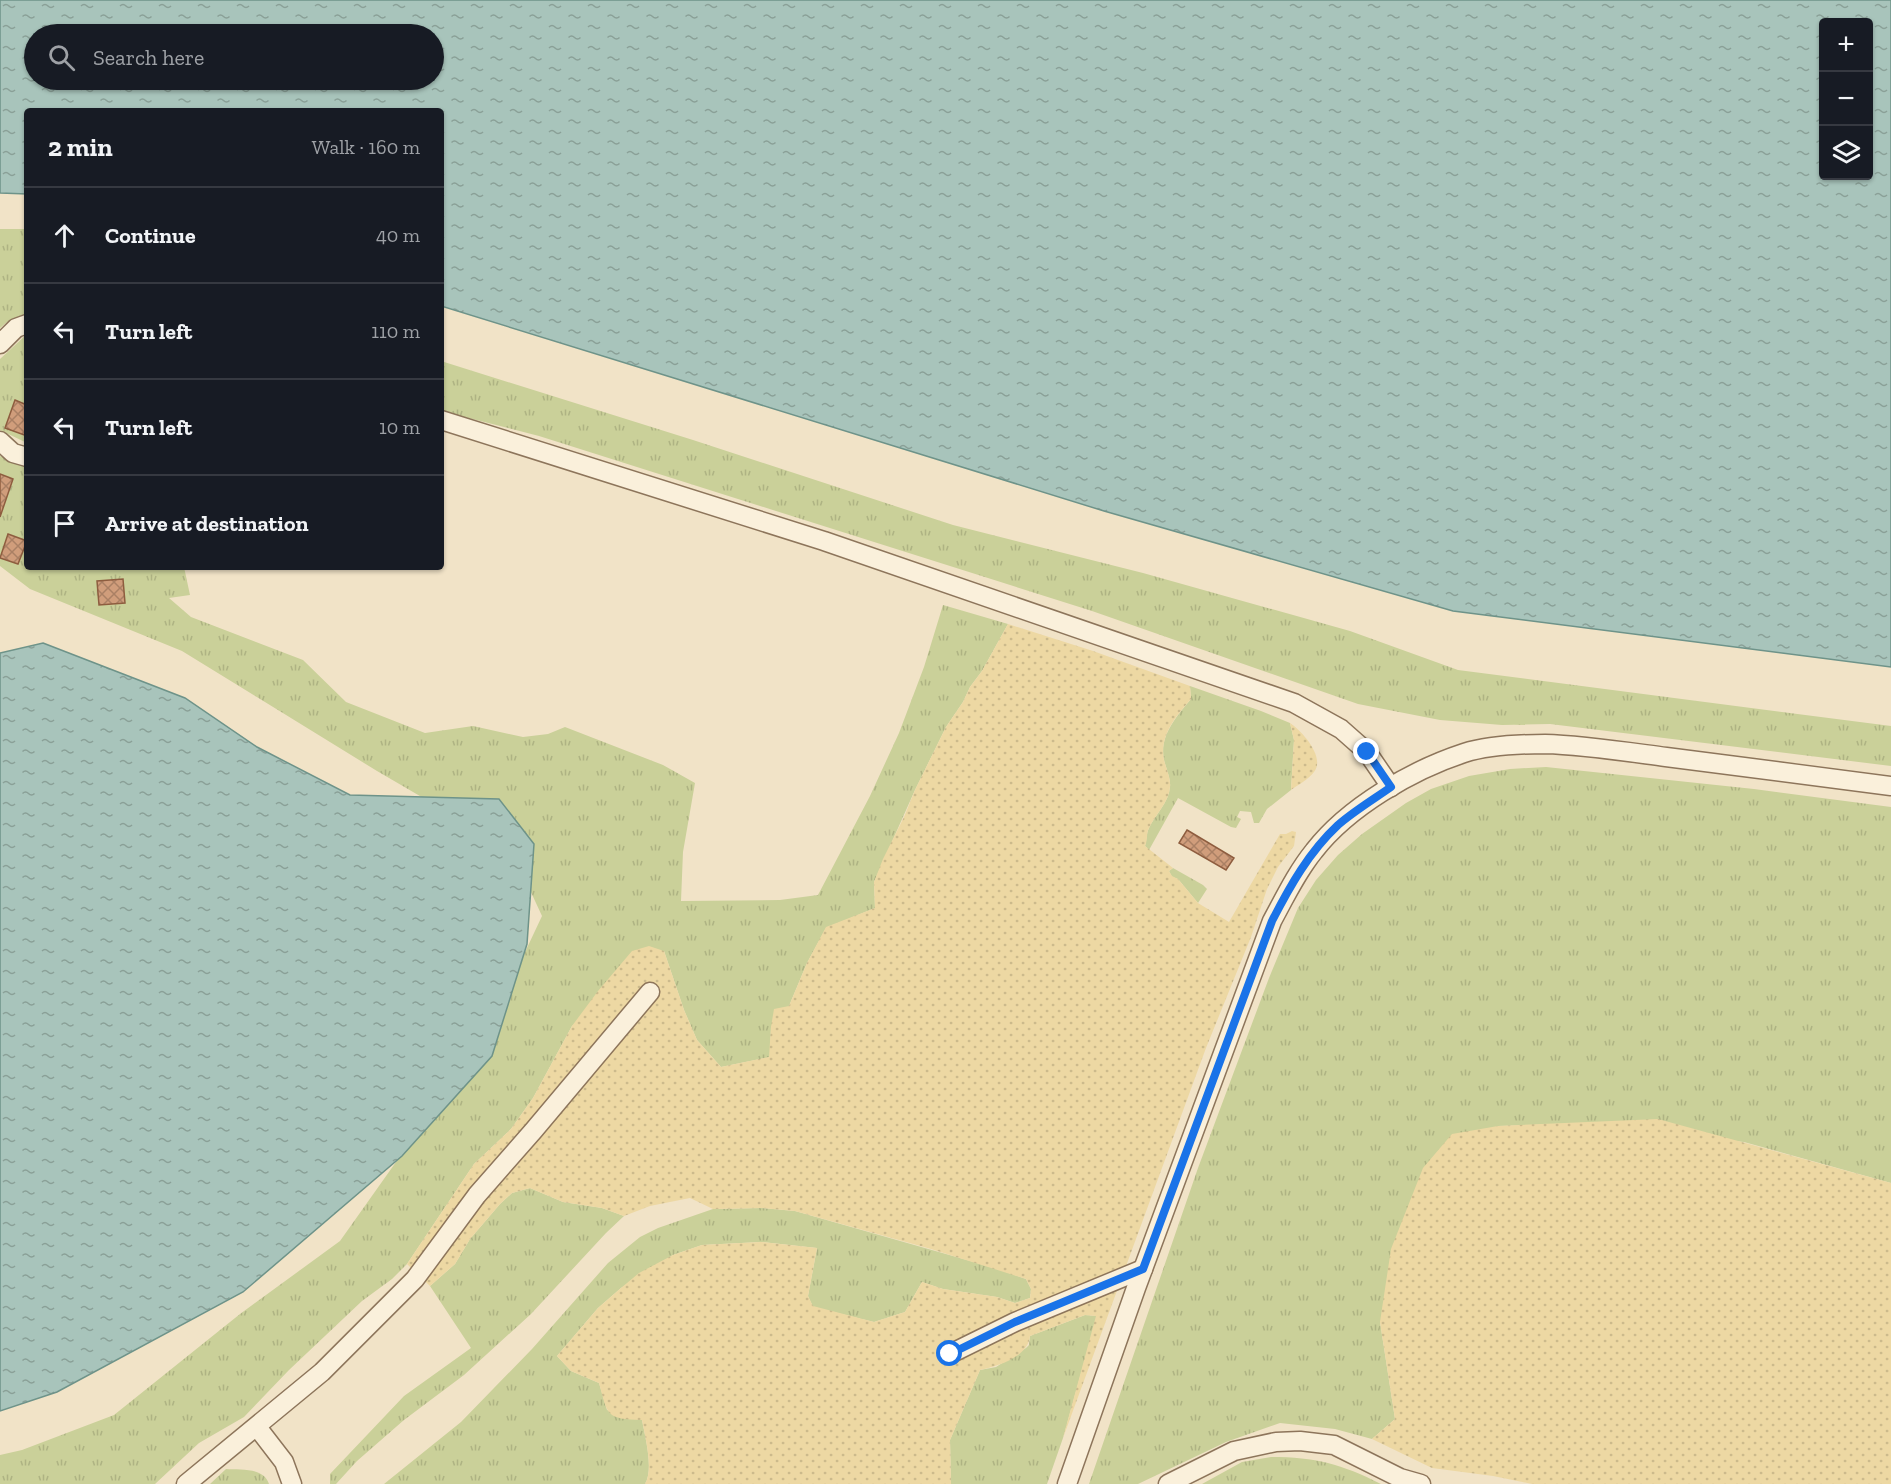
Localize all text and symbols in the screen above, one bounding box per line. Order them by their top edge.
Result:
map controls [1819,18,1873,180]
button: + [1819,18,1873,72]
search box [24,24,444,90]
icon: search [45,41,78,74]
text: Search here [93,44,204,71]
button: − [1819,72,1873,126]
button: layers [1819,126,1873,180]
text: 2 min [48,131,113,163]
text: Walk · 160 m [312,135,420,159]
icon: ahead [48,219,81,252]
text: Continue [105,222,196,249]
text: 40 m [376,223,420,247]
icon: left [48,315,81,348]
text: Turn left [105,318,192,345]
text: 110 m [371,319,420,343]
icon: left [48,411,81,444]
text: Turn left [105,414,192,441]
text: 10 m [379,415,420,439]
icon: arrive [48,507,81,540]
text: Arrive at destination [105,510,308,537]
route end [1353,738,1379,764]
route start [936,1340,962,1366]

